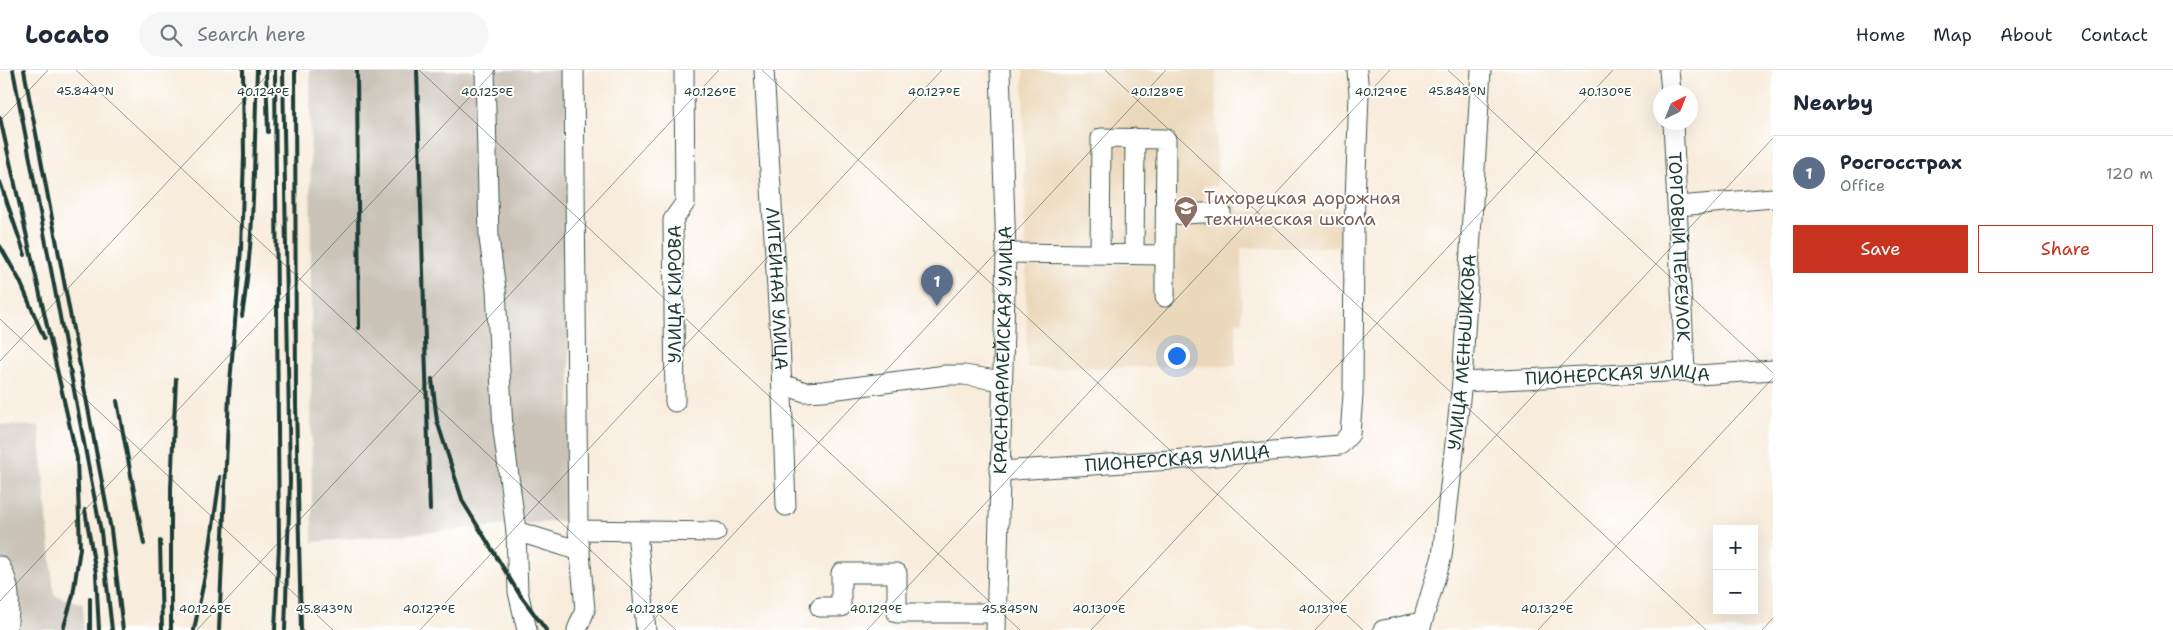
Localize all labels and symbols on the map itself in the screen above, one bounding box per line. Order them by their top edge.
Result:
text: 45.844°N [56,83,114,99]
text: 45.848°N [1428,83,1486,99]
text: 40.124°E [237,84,289,100]
text: 40.125°E [461,84,513,100]
text: 40.126°E [684,84,736,100]
text: 40.127°E [908,84,960,100]
text: 40.128°E [1131,84,1183,100]
text: 40.129°E [1355,84,1407,100]
text: 40.130°E [1579,84,1632,100]
north arrow [1653,85,1698,130]
street label: ТОРГОВЫЙ ПЕРЕУЛОК [1662,151,1696,343]
place label: Тихорецкая дорожная техническая школа [1204,186,1401,231]
school or university icon: Тихорецкая дорожная техническая школа [1173,195,1199,229]
street label: ЛИТЕЙНАЯ УЛИЦА [760,207,793,370]
street label: УЛИЦА КИРОВА [663,225,687,363]
street label: КРАСНОАРМЕЙСКАЯ УЛИЦА [988,226,1018,475]
street label: УЛИЦА МЕНЬШИКОВА [1442,253,1482,452]
pin: 1 [921,265,953,306]
your location [1164,343,1190,369]
street label: ПИОНЕРСКАЯ УЛИЦА [1525,359,1711,391]
street label: ПИОНЕРСКАЯ УЛИЦА [1084,439,1271,477]
text: 40.126°E [179,601,231,617]
text: 45.843°N [295,601,353,617]
text: 40.127°E [403,601,455,617]
text: 40.128°E [626,601,678,617]
text: 40.129°E [850,601,902,617]
text: 45.845°N [982,601,1038,617]
text: 40.130°E [1073,601,1126,617]
text: 40.131°E [1298,601,1348,617]
text: 40.132°E [1521,601,1573,617]

